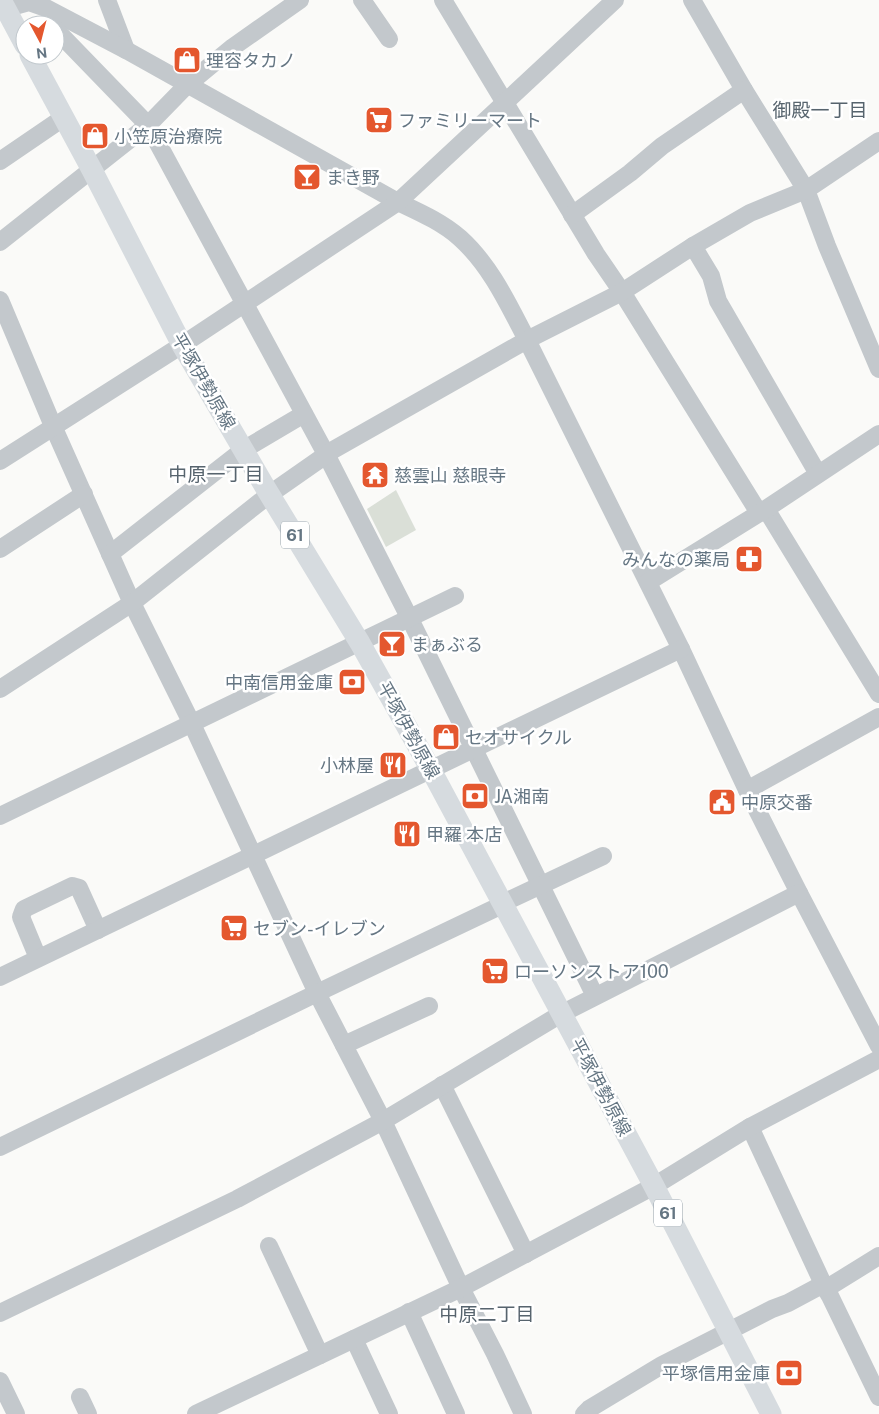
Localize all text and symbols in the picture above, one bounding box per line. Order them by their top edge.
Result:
north arrow [15,15,65,65]
text: N [35,44,48,62]
shop icon: 理容タカノ [172,45,202,75]
place label: 理容タカノ [206,50,296,71]
district label: 御殿一丁目 [772,99,868,121]
supermarket icon: ファミリーマート [364,105,394,135]
place label: ファミリーマート [398,110,542,131]
shop icon: 小笠原治療院 [80,121,110,151]
place label: 小笠原治療院 [114,126,222,147]
bar icon: まき野 [292,162,322,192]
place label: まき野 [326,167,380,188]
street label: 平塚伊勢原線 [168,329,240,433]
temple icon: 慈雲山 慈眼寺 [360,460,390,490]
district label: 中原一丁目 [168,463,264,485]
place label: 慈雲山 慈眼寺 [394,465,506,486]
road number: 61 [281,522,309,548]
pharmacy icon: みんなの薬局 [734,544,764,574]
place label: みんなの薬局 [622,549,730,570]
bar icon: まぁぶる [377,629,407,659]
place label: まぁぶる [411,634,483,655]
bank icon: 中南信用金庫 [337,667,367,697]
place label: 中南信用金庫 [225,672,333,693]
street label: 平塚伊勢原線 [374,678,444,782]
shop icon: セオサイクル [431,722,461,752]
place label: セオサイクル [465,727,572,748]
restaurant icon: 小林屋 [378,750,408,780]
place label: 小林屋 [320,755,374,776]
bank icon: JA湘南 [460,781,490,811]
place label: JA湘南 [494,786,549,807]
public building icon: 中原交番 [707,787,737,817]
place label: 中原交番 [741,792,813,813]
restaurant icon: 甲羅 本店 [392,819,422,849]
place label: 甲羅 本店 [426,824,502,845]
supermarket icon: セブン-イレブン [219,913,249,943]
place label: セブン-イレブン [253,918,386,939]
supermarket icon: ローソンストア100 [480,956,510,986]
place label: ローソンストア100 [514,961,669,982]
street label: 平塚伊勢原線 [566,1034,636,1140]
road number: 61 [654,1200,682,1226]
district label: 中原二丁目 [439,1303,535,1325]
bank icon: 平塚信用金庫 [774,1358,804,1388]
place label: 平塚信用金庫 [662,1363,770,1384]

